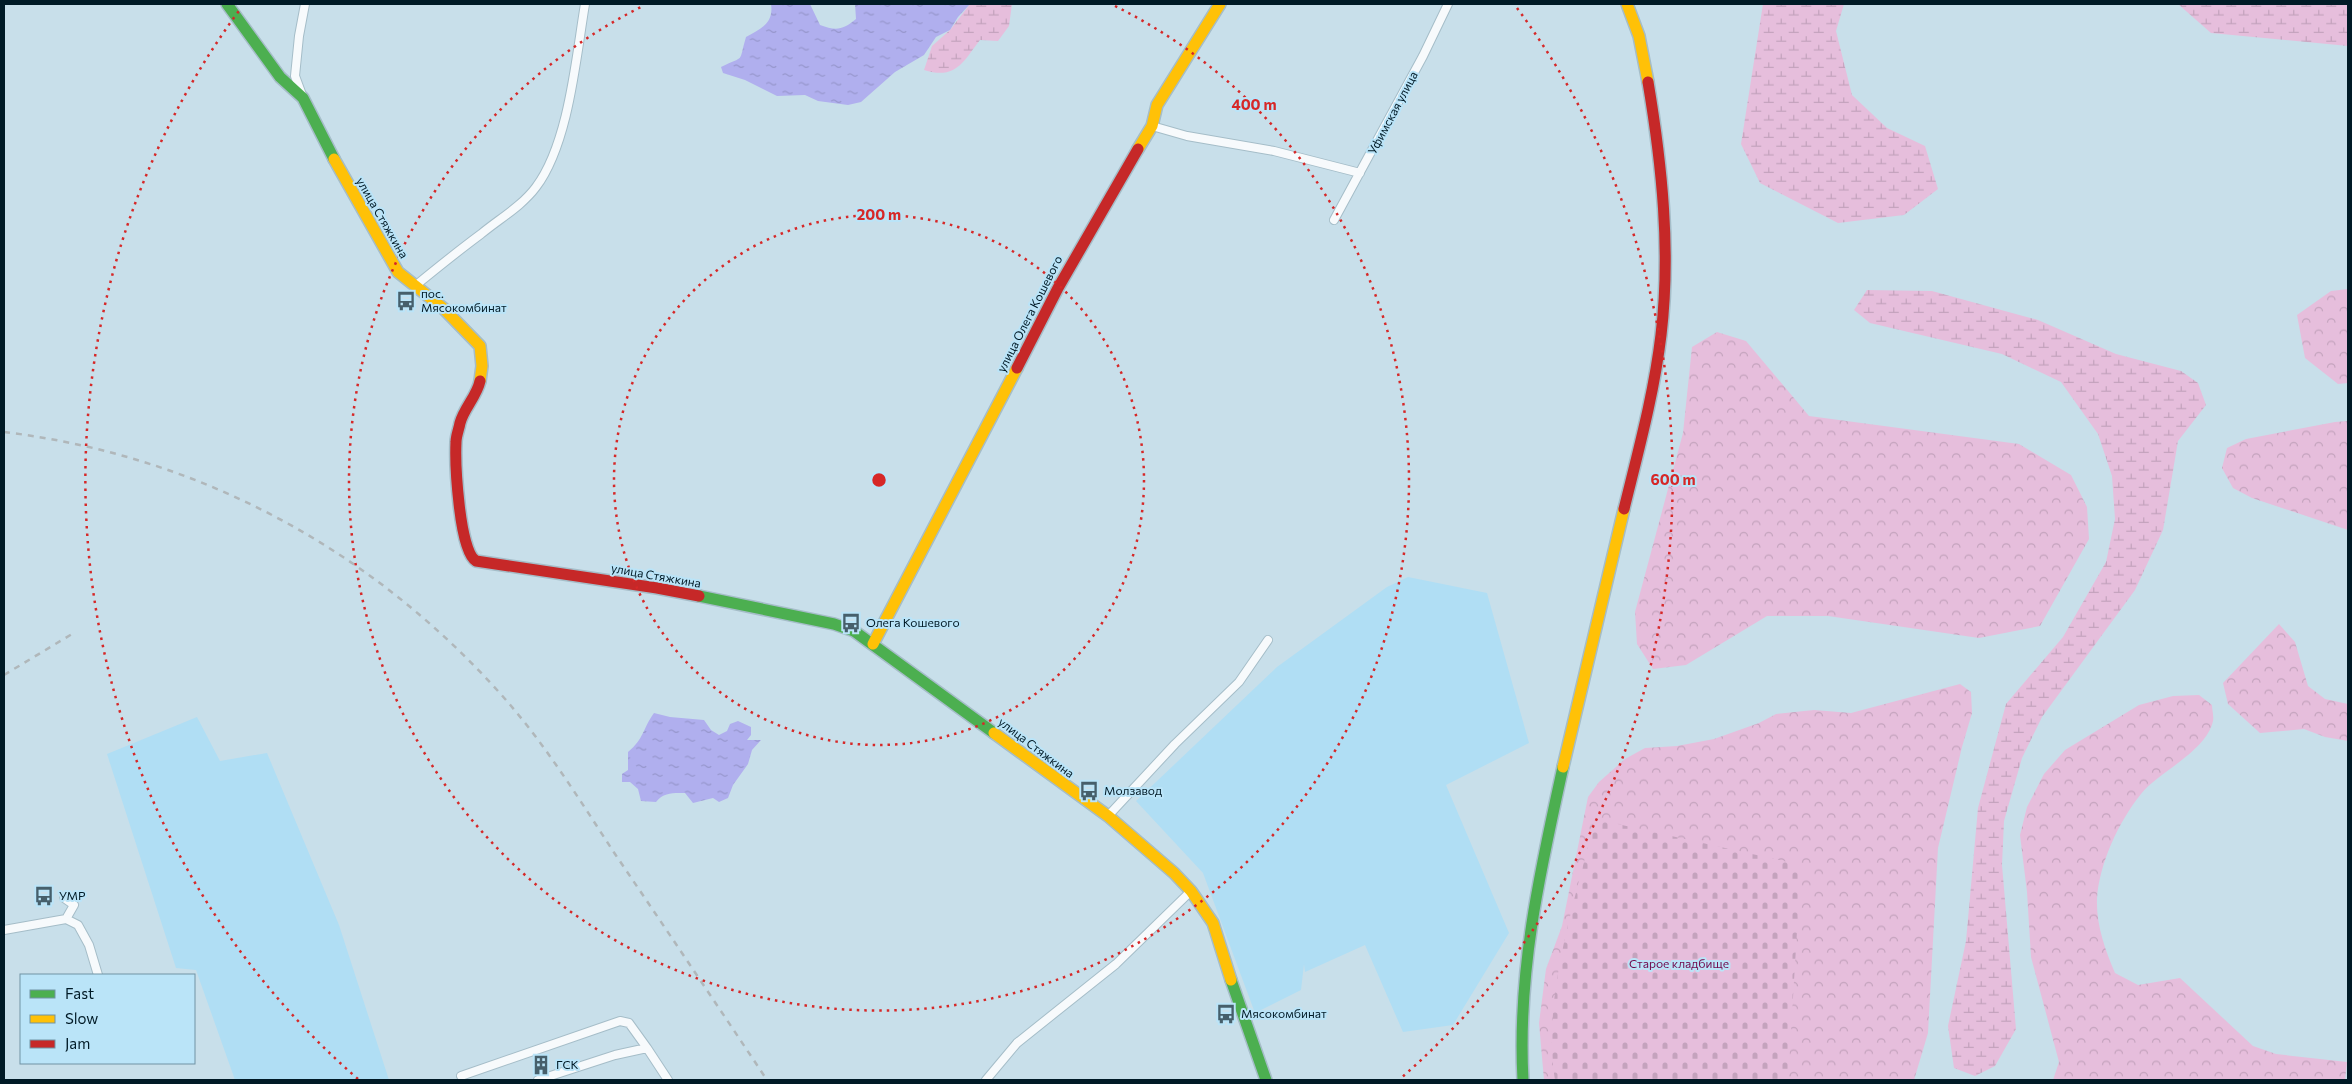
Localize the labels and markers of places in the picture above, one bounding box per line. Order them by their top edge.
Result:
place label: пос. Мясокомбинат [421,286,507,314]
bus stop icon: пос. Мясокомбинат [395,290,417,312]
centre of rings [870,471,888,489]
bus stop icon: Олега Кошевого [840,612,862,634]
place label: Олега Кошевого [866,615,960,629]
bus stop icon: Молзавод [1078,780,1100,802]
place label: Молзавод [1104,783,1162,797]
bus stop icon: УМР [33,885,55,907]
place label: УМР [59,888,86,902]
bus stop icon: Мясокомбинат [1215,1003,1237,1025]
place label: Мясокомбинат [1241,1006,1327,1020]
building icon: ГСК [530,1054,552,1076]
place label: ГСК [556,1057,579,1071]

